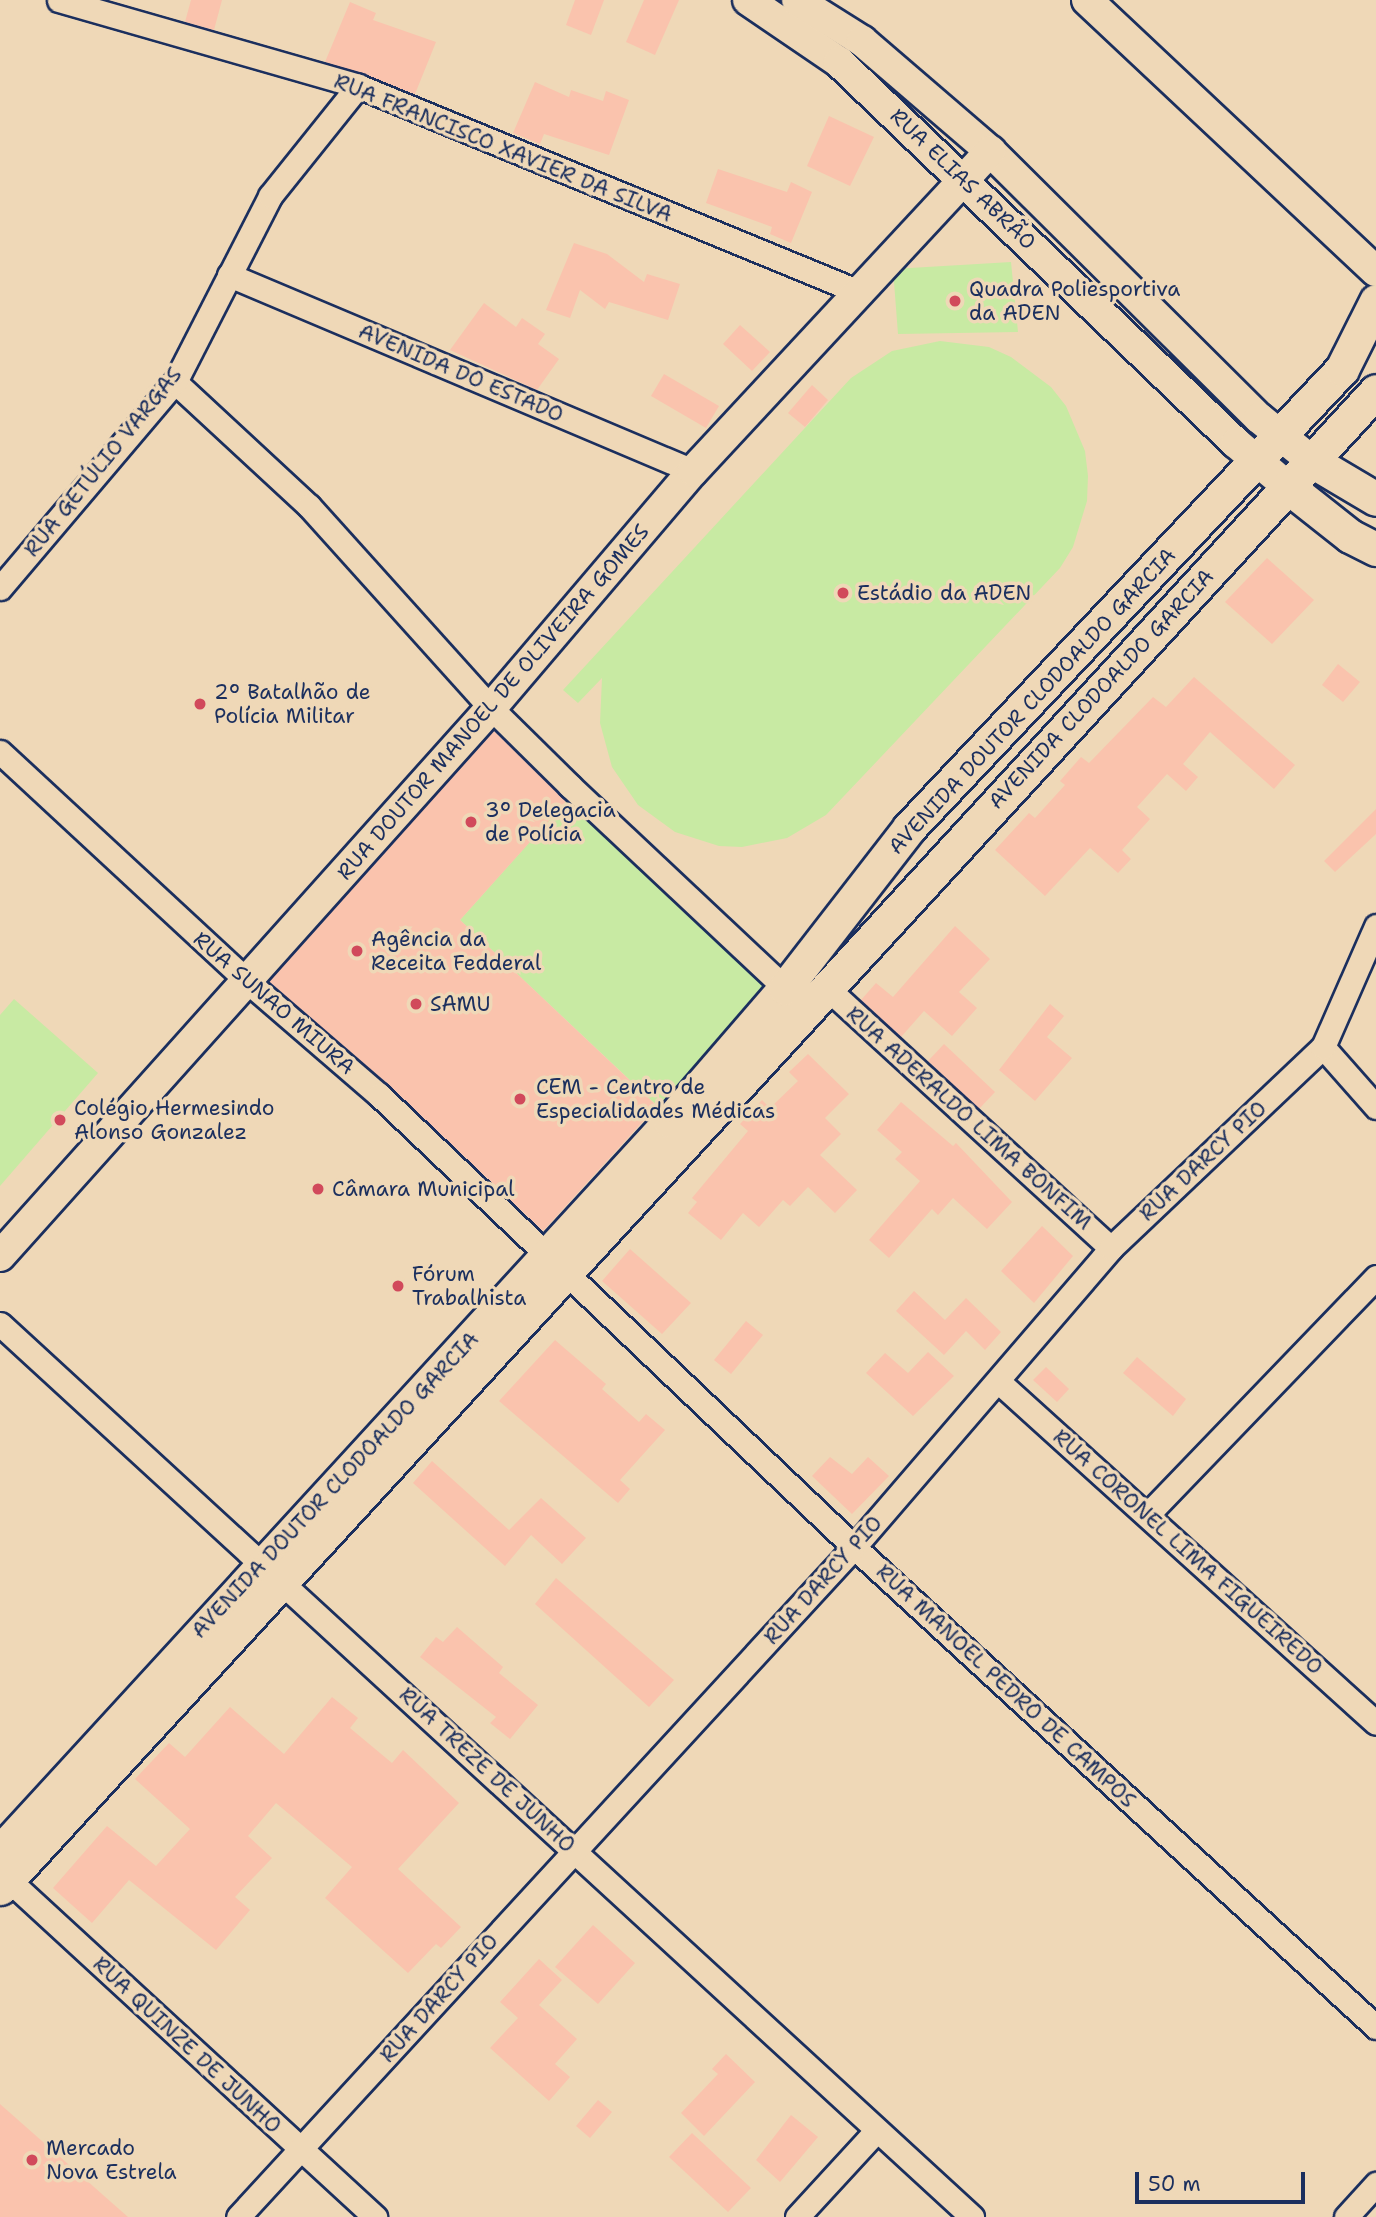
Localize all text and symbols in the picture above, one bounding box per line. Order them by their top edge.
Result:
street label: RUA FRANCISCO XAVIER DA SILVA [330,68,676,228]
street label: RUA ELIAS ABRÃO [885,103,1041,255]
place label: Quadra Poliesportiva da ADEN [969,276,1180,326]
marker: Quadra Poliesportiva da ADEN [947,293,963,309]
street label: AVENIDA DO ESTADO [355,318,567,428]
street label: RUA GETÚLIO VARGAS [19,362,187,562]
street label: RUA DOUTOR MANOEL DE OLIVEIRA GOMES [332,519,654,885]
street label: AVENIDA DOUTOR CLODOALDO GARCIA [883,543,1181,859]
street label: AVENIDA CLODOALDO GARCIA [983,564,1219,814]
place label: Estádio da ADEN [857,580,1031,606]
marker: Estádio da ADEN [835,585,851,601]
place label: 2º Batalhão de Polícia Militar [214,679,371,729]
marker: 2º Batalhão de Polícia Militar [192,696,208,712]
place label: 3º Delegacia de Polícia [485,797,616,847]
marker: 3º Delegacia de Polícia [463,814,479,830]
street label: RUA SUNAO MIURA [188,926,360,1080]
place label: Agência da Receita Fedderal [371,926,541,976]
marker: Agência da Receita Fedderal [349,943,365,959]
place label: SAMU [430,991,491,1017]
marker: SAMU [408,996,424,1012]
street label: RUA ADERALDO LIMA BONFIM [841,1001,1097,1235]
place label: CEM - Centro de Especialidades Médicas [536,1074,775,1124]
marker: CEM - Centro de Especialidades Médicas [510,1089,530,1109]
place label: Colégio Hermesindo Alonso Gonzalez [74,1095,275,1145]
street label: RUA DARCY PIO [1134,1096,1272,1226]
marker: Colégio Hermesindo Alonso Gonzalez [52,1112,68,1128]
place label: Câmara Municipal [332,1176,515,1202]
marker: Câmara Municipal [310,1181,326,1197]
place label: Fórum Trabalhista [412,1261,526,1311]
marker: Fórum Trabalhista [390,1278,406,1294]
street label: AVENIDA DOUTOR CLODOALDO GARCIA [186,1327,484,1643]
street label: RUA CORONEL LIMA FIGUEIREDO [1048,1424,1328,1680]
street label: RUA DARCY PIO [759,1510,887,1650]
street label: RUA MANOEL PEDRO DE CAMPOS [871,1559,1141,1813]
street label: RUA TREZE DE JUNHO [394,1682,580,1858]
street label: RUA DARCY PIO [375,1928,503,2068]
street label: RUA QUINZE DE JUNHO [88,1951,286,2139]
place label: Mercado Nova Estrela [46,2135,177,2185]
marker: Mercado Nova Estrela [24,2152,40,2168]
scale bar [1138,2158,1308,2202]
text: 50 m [1148,2170,1201,2198]

